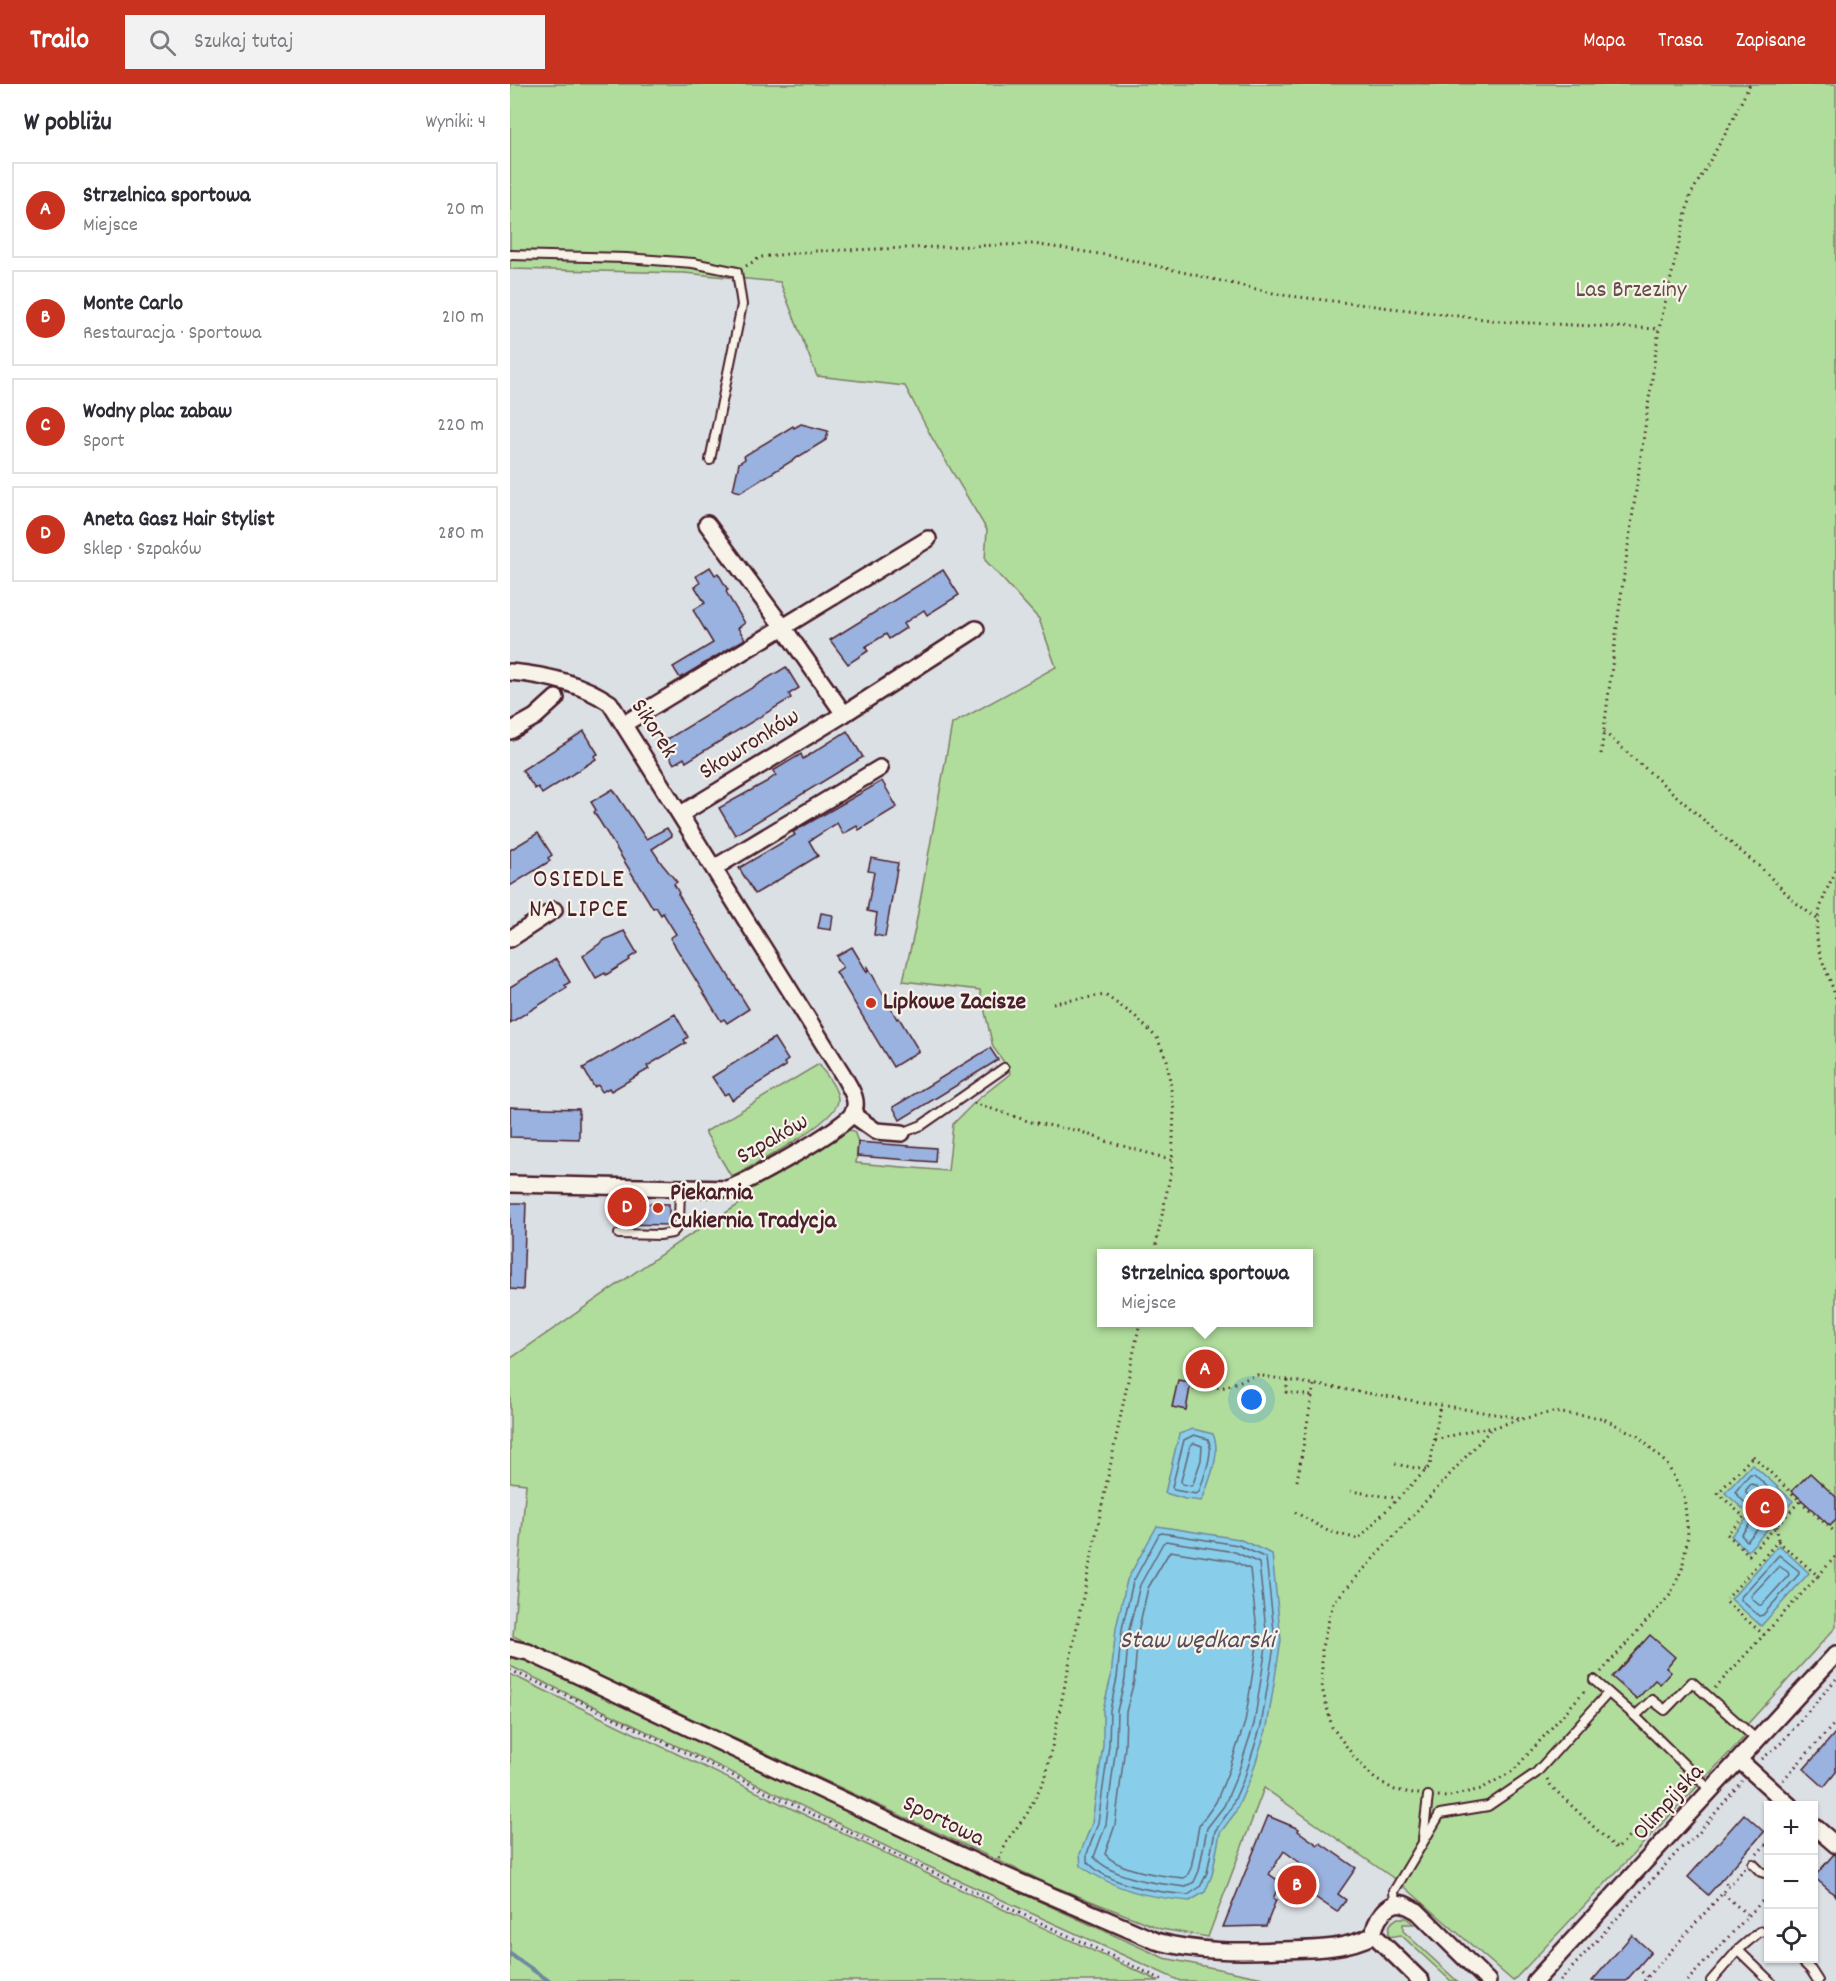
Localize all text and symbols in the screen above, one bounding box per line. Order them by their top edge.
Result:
search box [125,15,545,69]
text: Trailo [30,22,89,62]
icon: search [146,26,179,59]
text: Szukaj tutaj [194,27,293,58]
text: Mapa [1583,27,1625,57]
text: Trasa [1658,27,1703,57]
text: Zapisane [1736,27,1806,57]
text: W pobliżu [24,105,112,142]
text: Wyniki: 4 [425,109,486,137]
text: Strzelnica sportowa [83,181,250,212]
text: A [40,196,51,224]
text: 20 m [446,196,484,224]
text: Miejsce [83,212,138,240]
park label: Las Brzeziny [1576,274,1688,308]
text: Monte Carlo [83,289,183,320]
text: B [41,304,50,332]
text: 210 m [442,304,484,332]
text: Restauracja · Sportowa [83,320,261,348]
text: Wodny plac zabaw [83,397,232,428]
text: C [41,412,50,440]
text: 220 m [437,412,484,440]
text: Sport [83,428,125,456]
text: Aneta Gasz Hair Stylist [83,505,275,536]
text: D [40,520,51,548]
text: 280 m [438,520,484,548]
text: Sklep · Szpaków [83,536,202,564]
street label: Sikorek [621,693,685,765]
street label: Skowronków [693,701,807,789]
district label: OSIEDLE NA LIPCE [529,862,629,929]
place label: Lipkowe Zacisze [883,986,1026,1020]
marker: Lipkowe Zacisze [864,996,878,1010]
street label: Szpaków [731,1106,815,1174]
place label: Piekarnia Cukiernia Tradycja [670,1177,837,1239]
pin: D [608,1184,646,1230]
marker: Piekarnia Cukiernia Tradycja [651,1201,665,1215]
popup [1097,1249,1313,1327]
text: Strzelnica sportowa [1121,1259,1289,1290]
text: Miejsce [1121,1290,1176,1318]
pin: A [1186,1346,1224,1392]
your location [1237,1385,1266,1414]
pin: C [1746,1486,1784,1530]
water label: Staw wędkarski [1119,1623,1279,1660]
street label: Olimpijska [1625,1756,1713,1849]
street label: Sportowa [896,1788,990,1857]
map controls [1764,1801,1818,1963]
button: + [1764,1801,1818,1855]
button: − [1764,1855,1818,1909]
pin: B [1278,1862,1316,1908]
button: locate [1764,1909,1818,1963]

